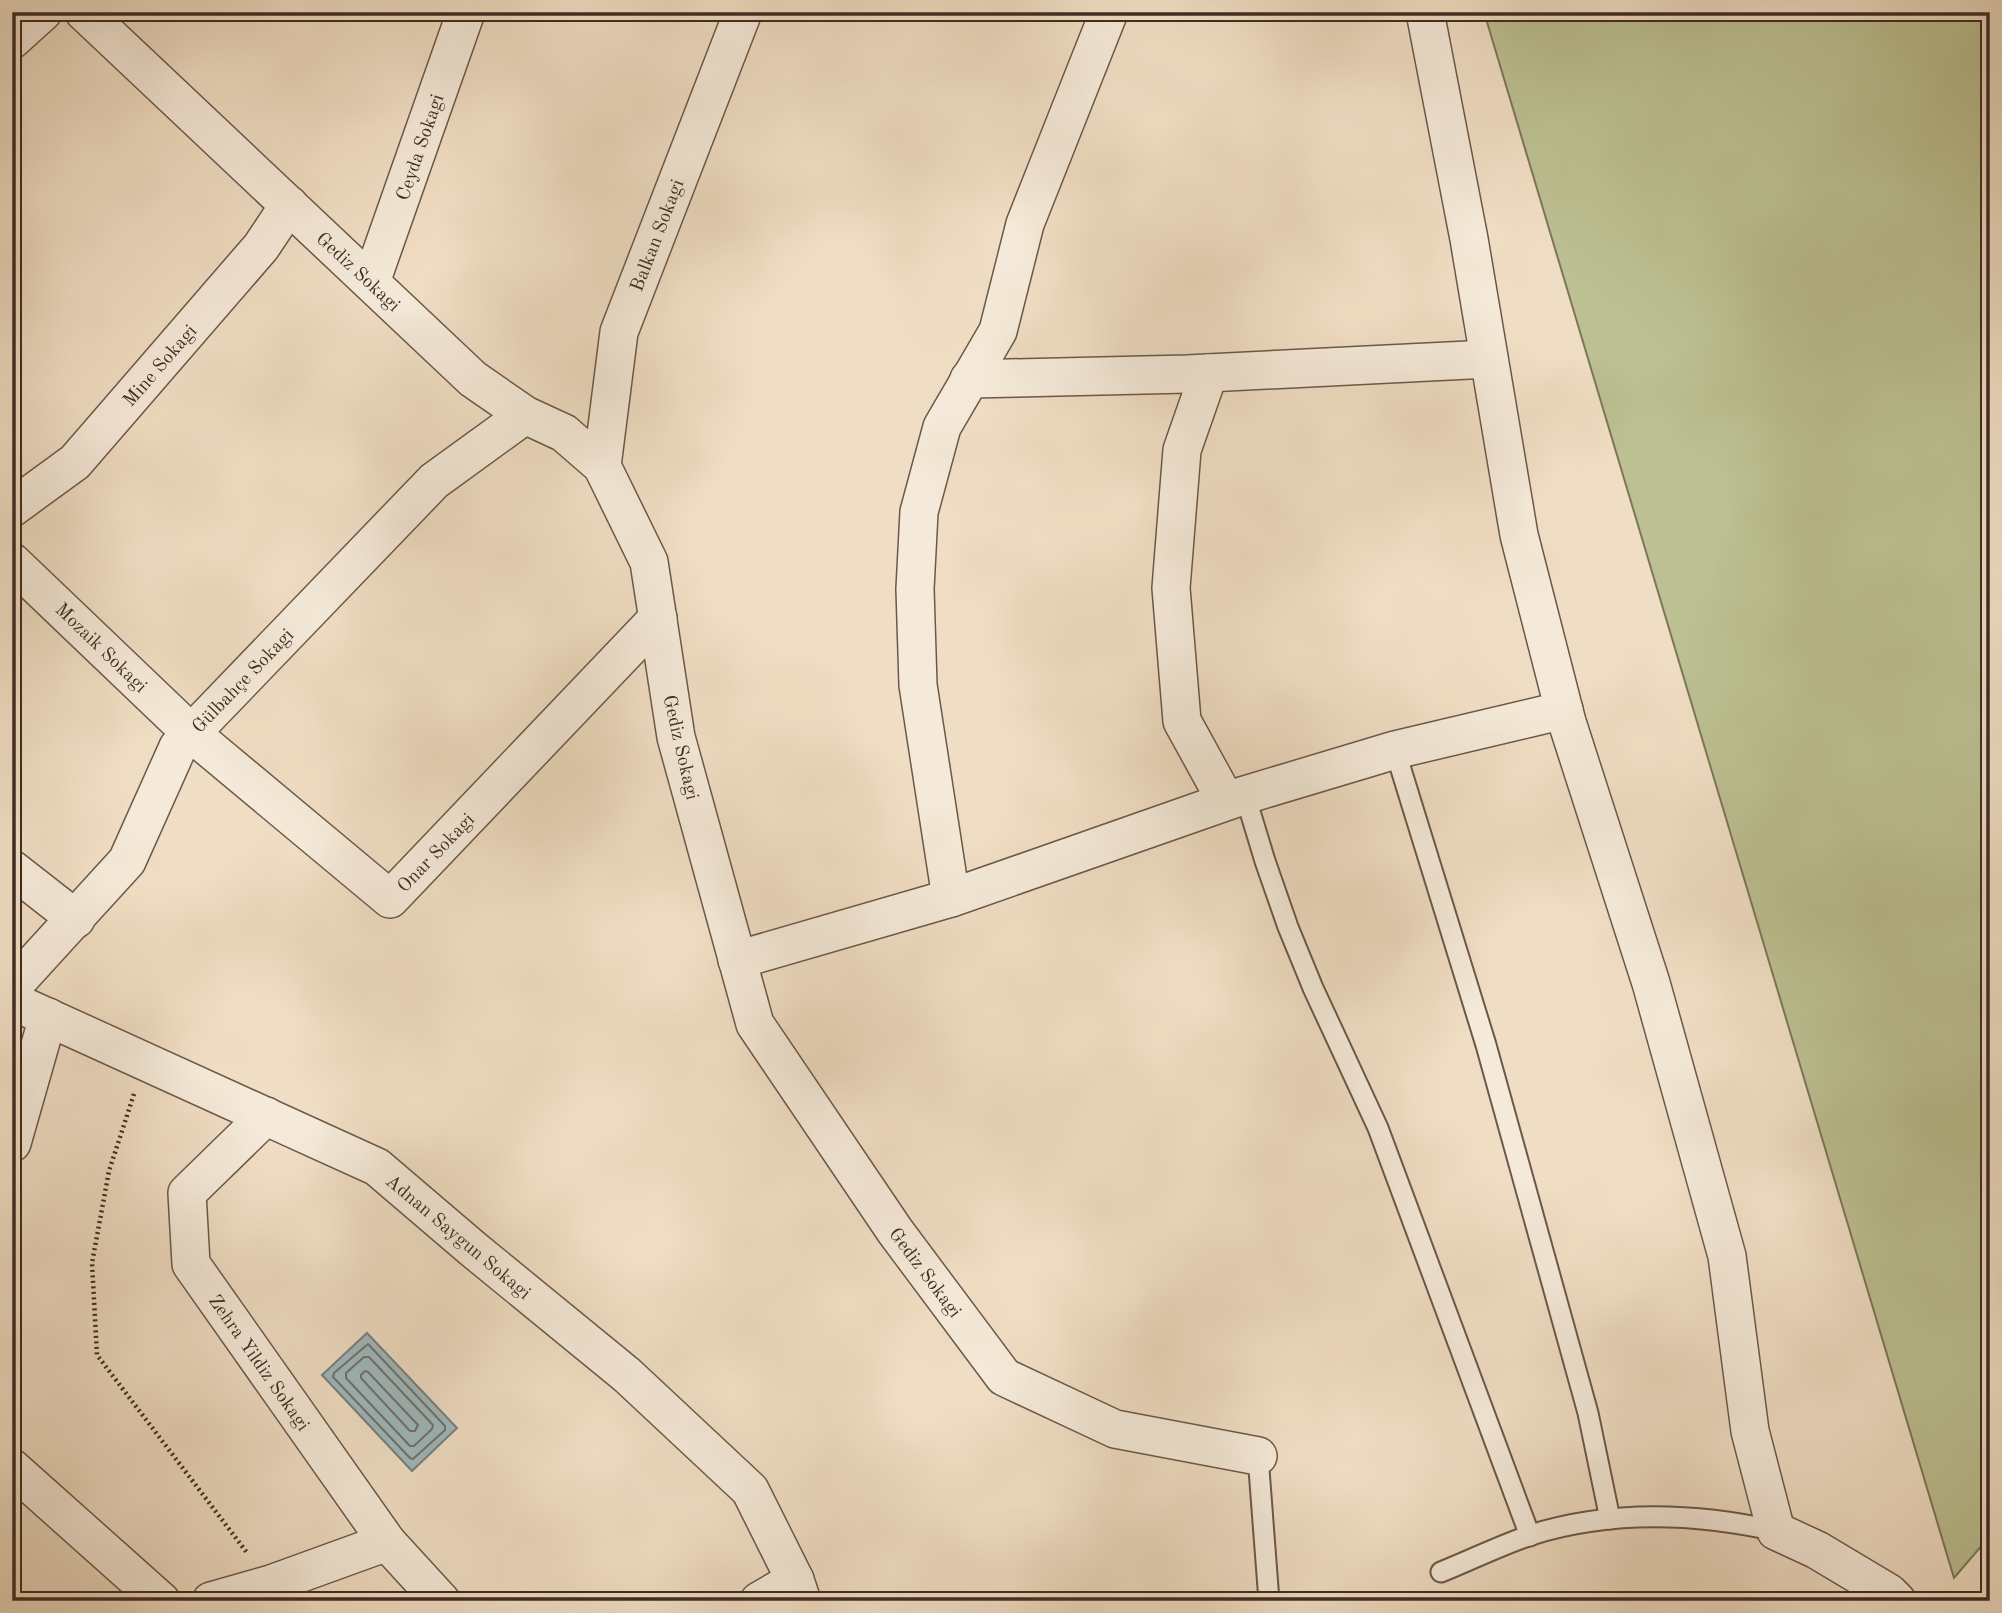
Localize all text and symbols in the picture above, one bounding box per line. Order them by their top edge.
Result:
street label: Ceyda Sokagi [394,92,448,203]
street label: Balkan Sokagi [628,177,688,295]
street label: Gediz Sokagi [312,229,403,316]
street label: Mine Sokagi [121,322,201,411]
street label: Mozaik Sokagi [51,601,150,697]
street label: Gülbahçe Sokagi [190,626,298,737]
street label: Gediz Sokagi [658,693,701,802]
street label: Onar Sokagi [395,810,479,897]
street label: Adnan Saygun Sokagi [381,1172,533,1304]
street label: Gediz Sokagi [884,1225,964,1322]
street label: Zehra Yildiz Sokagi [204,1292,312,1435]

